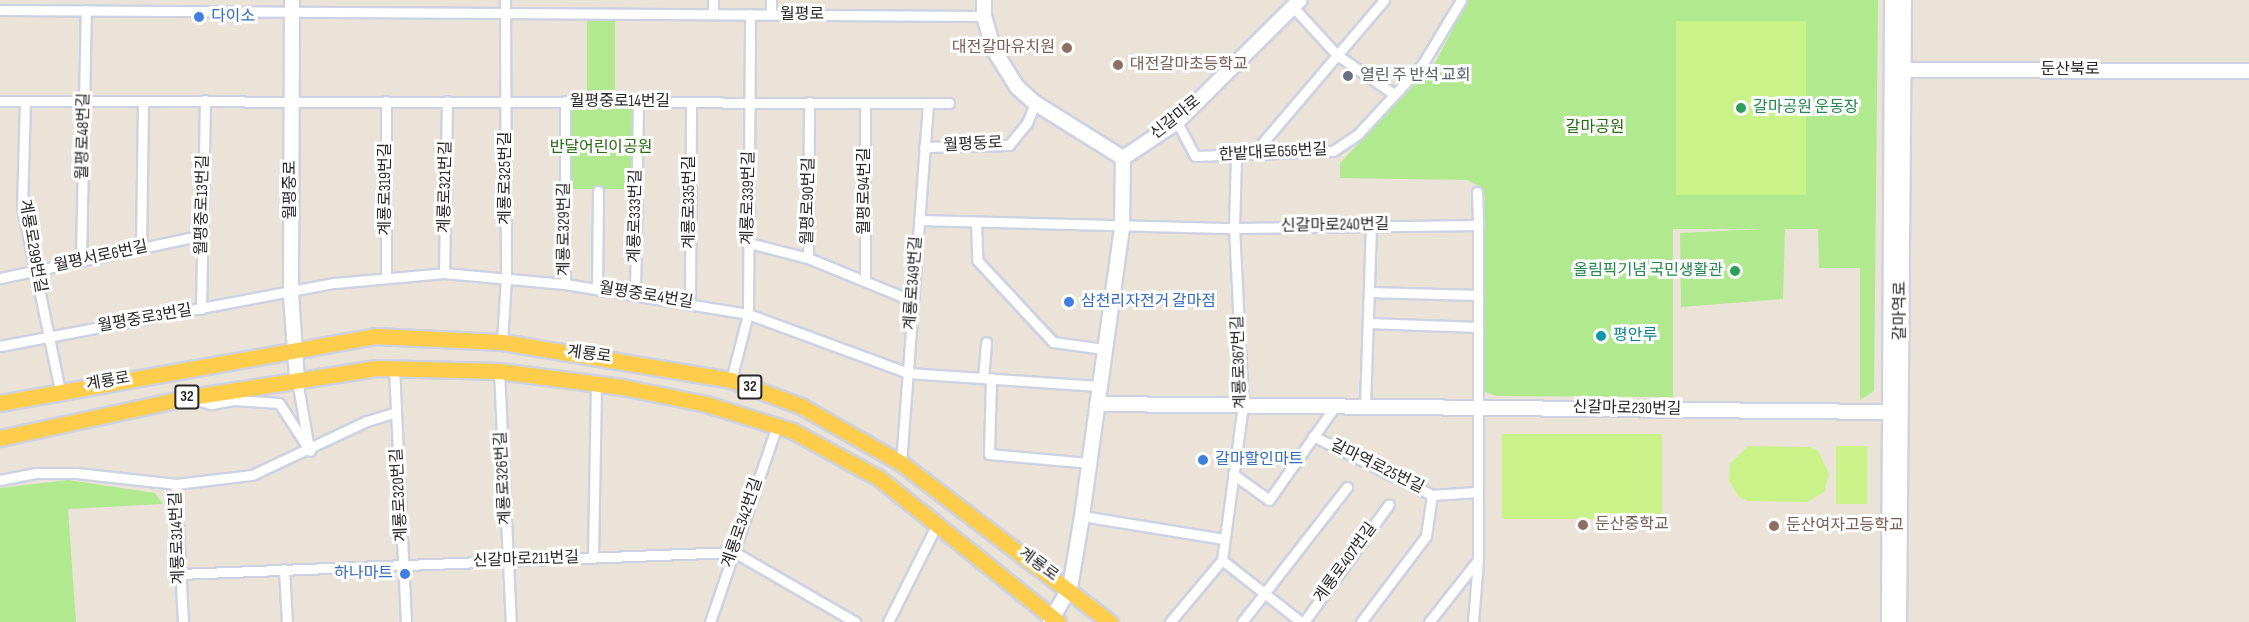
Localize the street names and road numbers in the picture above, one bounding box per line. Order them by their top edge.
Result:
street label: 월평로 [780,5,824,25]
street label: 둔산북로 [2041,60,2099,80]
street label: 월평로48번길 [74,92,94,180]
street label: 월평중로14번길 [570,92,670,112]
street label: 신갈마로 [1147,92,1205,144]
street label: 계룡로325번길 [496,131,516,225]
street label: 월평동로 [943,134,1003,156]
street label: 계룡로321번길 [436,141,456,233]
street label: 한밭대로656번길 [1218,141,1328,165]
street label: 계룡로319번길 [376,143,396,235]
street label: 월평로94번길 [855,147,875,235]
street label: 계룡로339번길 [739,151,759,245]
street label: 월평중로13번길 [193,155,213,255]
street label: 계룡로335번길 [680,155,700,249]
street label: 월평로90번길 [799,157,819,245]
street label: 월평중로 [281,161,301,219]
street label: 계룡로333번길 [626,169,646,263]
street label: 계룡로329번길 [555,182,575,276]
street label: 계룡로299번길 [14,198,50,294]
street label: 신갈마로240번길 [1281,215,1389,237]
street label: 계룡로349번길 [901,235,927,331]
street label: 월평서로6번길 [52,238,150,276]
street label: 월평중로4번길 [598,279,694,313]
street label: 갈마역로 [1891,282,1911,340]
street label: 월평중로3번길 [97,301,193,337]
street label: 계룡로367번길 [1229,315,1251,409]
street label: 계룡로 [566,342,612,368]
street label: 계룡로 [85,369,131,395]
road number: 32 [736,375,764,399]
road number: 32 [174,385,201,409]
street label: 신갈마로230번길 [1572,398,1682,420]
street label: 계룡로326번길 [492,431,516,525]
street label: 갈마역로25번길 [1327,436,1427,498]
street label: 계룡로320번길 [388,448,412,542]
street label: 계룡로342번길 [719,476,767,570]
street label: 계룡로314번길 [167,491,189,585]
street label: 계룡로407번길 [1311,519,1381,607]
street label: 계룡로 [1014,544,1062,586]
street label: 신갈마로211번길 [473,549,579,571]

